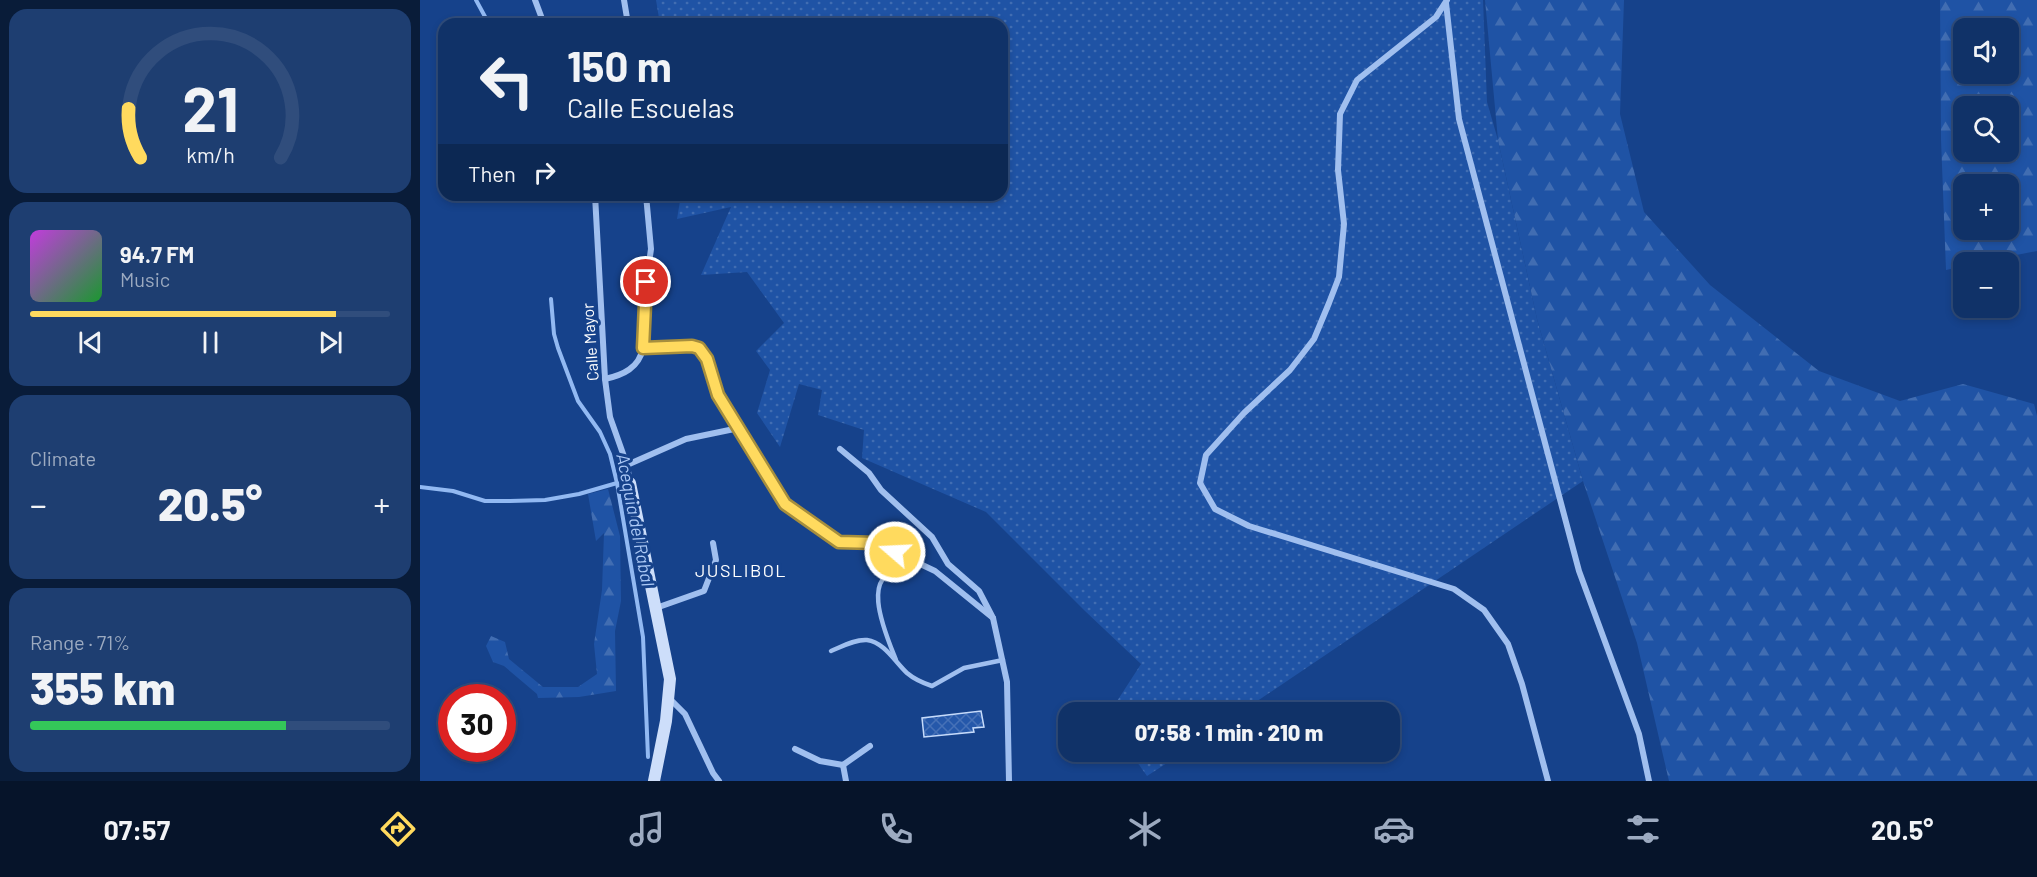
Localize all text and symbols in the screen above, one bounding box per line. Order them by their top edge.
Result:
map controls [1953,18,2019,318]
button: sound [1953,18,2019,84]
text: 150 m [567,40,672,90]
icon: left [468,42,546,120]
text: 21 [182,70,238,144]
text: Calle Escuelas [567,91,734,123]
button: search [1953,96,2019,162]
text: km/h [186,142,234,167]
icon: right [528,156,561,189]
text: Then [468,160,516,186]
button: + [1953,174,2019,240]
text: 94.7 FM [120,241,194,267]
button: − [1953,252,2019,318]
pin [620,256,671,307]
icon: arrive [629,265,662,298]
text: Music [120,267,170,291]
street label: Calle Mayor [577,302,602,382]
icon: previous [74,326,107,359]
icon: pause [194,326,227,359]
icon: next [314,326,347,359]
text: Climate [30,446,96,470]
water label: Acequia del Rabal [612,452,660,588]
text: 20.5° [158,476,262,530]
text: − [30,484,47,524]
text: + [374,484,390,524]
position arrow [863,520,927,584]
district label: JUSLIBOL [695,559,787,581]
text: Range · 71% [30,630,130,654]
text: 355 km [30,660,175,714]
speed limit sign: 30 [438,684,516,762]
text: 07:58 · 1 min · 210 m [1135,719,1323,745]
icon: directions [377,808,419,850]
icon: music [626,808,668,850]
icon: phone [875,808,917,850]
icon: climate [1124,808,1166,850]
icon: car [1373,808,1415,850]
icon: filters [1622,808,1664,850]
text: 07:57 [103,813,170,845]
text: 20.5° [1871,813,1933,845]

